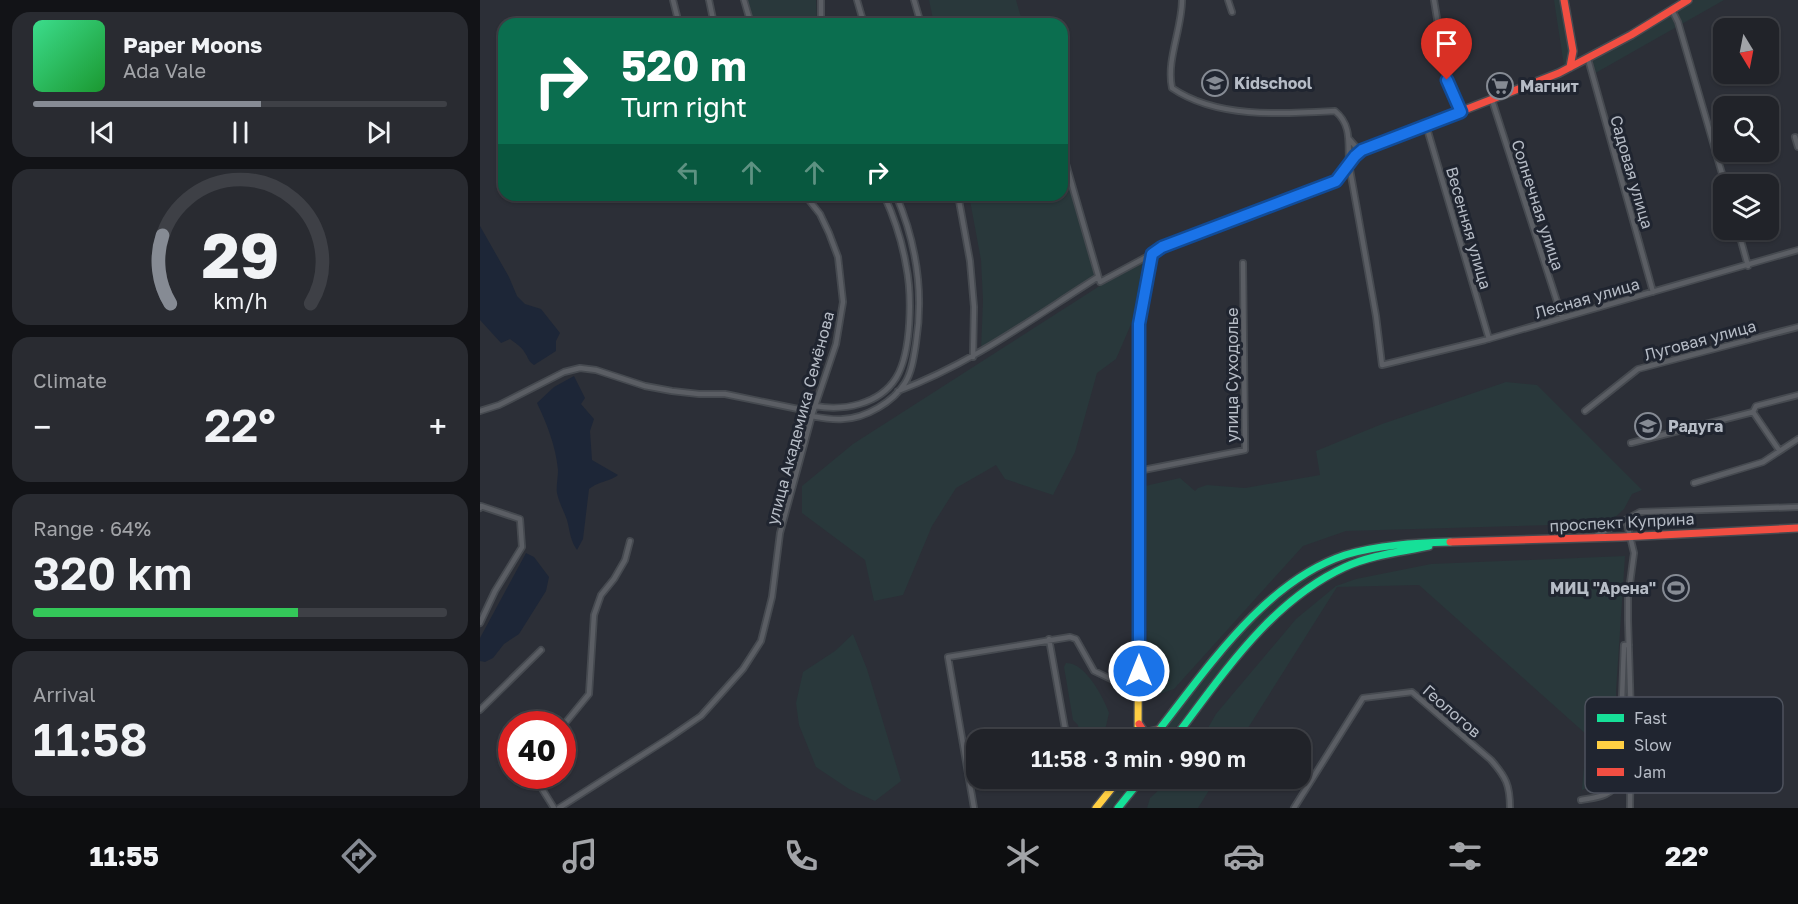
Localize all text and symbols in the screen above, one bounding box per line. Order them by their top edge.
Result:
pin [1421,18,1472,80]
north arrow [1713,18,1779,84]
map controls [1713,18,1779,240]
icon: arrive [1430,27,1463,60]
text: Paper Moons [123,31,262,58]
text: 520 m [621,40,747,90]
icon: right [522,42,600,120]
text: Ada Vale [123,58,206,82]
school or university icon: Kidschool [1200,68,1230,98]
supermarket icon: Магнит [1485,71,1515,101]
place label: Kidschool [1234,73,1313,93]
place label: Магнит [1520,76,1579,96]
text: Turn right [621,91,747,123]
button: search [1713,96,1779,162]
street label: Садовая улица [1606,113,1658,231]
icon: previous [86,116,119,149]
icon: pause [224,116,257,149]
icon: next [362,116,395,149]
street label: Солнечная улица [1507,137,1569,273]
icon: left [672,156,705,189]
icon: ahead [735,156,768,189]
icon: ahead [798,156,831,189]
icon: right [861,156,894,189]
street label: Весенняя улица [1442,164,1496,292]
button: layers [1713,174,1779,240]
text: 29 [201,217,279,292]
street label: Лесная улица [1532,273,1642,323]
text: km/h [213,288,267,314]
street label: улица Суходолье [1222,307,1242,443]
street label: улица Академика Семёнова [762,309,838,527]
street label: Луговая улица [1642,315,1758,365]
text: Climate [33,368,107,392]
text: 22° [204,398,276,452]
text: − [33,407,51,446]
text: + [429,407,447,446]
school or university icon: Радуга [1633,411,1663,441]
place label: Радуга [1668,416,1723,436]
street label: проспект Куприна [1549,508,1695,536]
text: Range · 64% [33,516,151,540]
text: 320 km [33,546,192,600]
sports icon: МИЦ "Арена" [1661,573,1691,603]
place label: МИЦ "Арена" [1550,578,1656,598]
position arrow [1107,639,1171,703]
street label: Геологов [1419,680,1485,742]
text: Arrival [33,682,96,706]
legend [1585,697,1783,793]
text: Fast [1634,708,1667,728]
speed limit sign: 40 [498,711,576,789]
text: 11:58 [33,712,148,766]
text: Slow [1634,735,1672,755]
text: 11:58 · 3 min · 990 m [1031,745,1246,772]
text: Jam [1634,762,1666,782]
icon: directions [338,835,380,877]
icon: music [559,835,601,877]
icon: phone [780,835,822,877]
icon: climate [1002,835,1044,877]
icon: car [1223,835,1265,877]
icon: filters [1444,835,1486,877]
text: 11:55 [90,840,159,872]
text: 22° [1665,840,1708,872]

